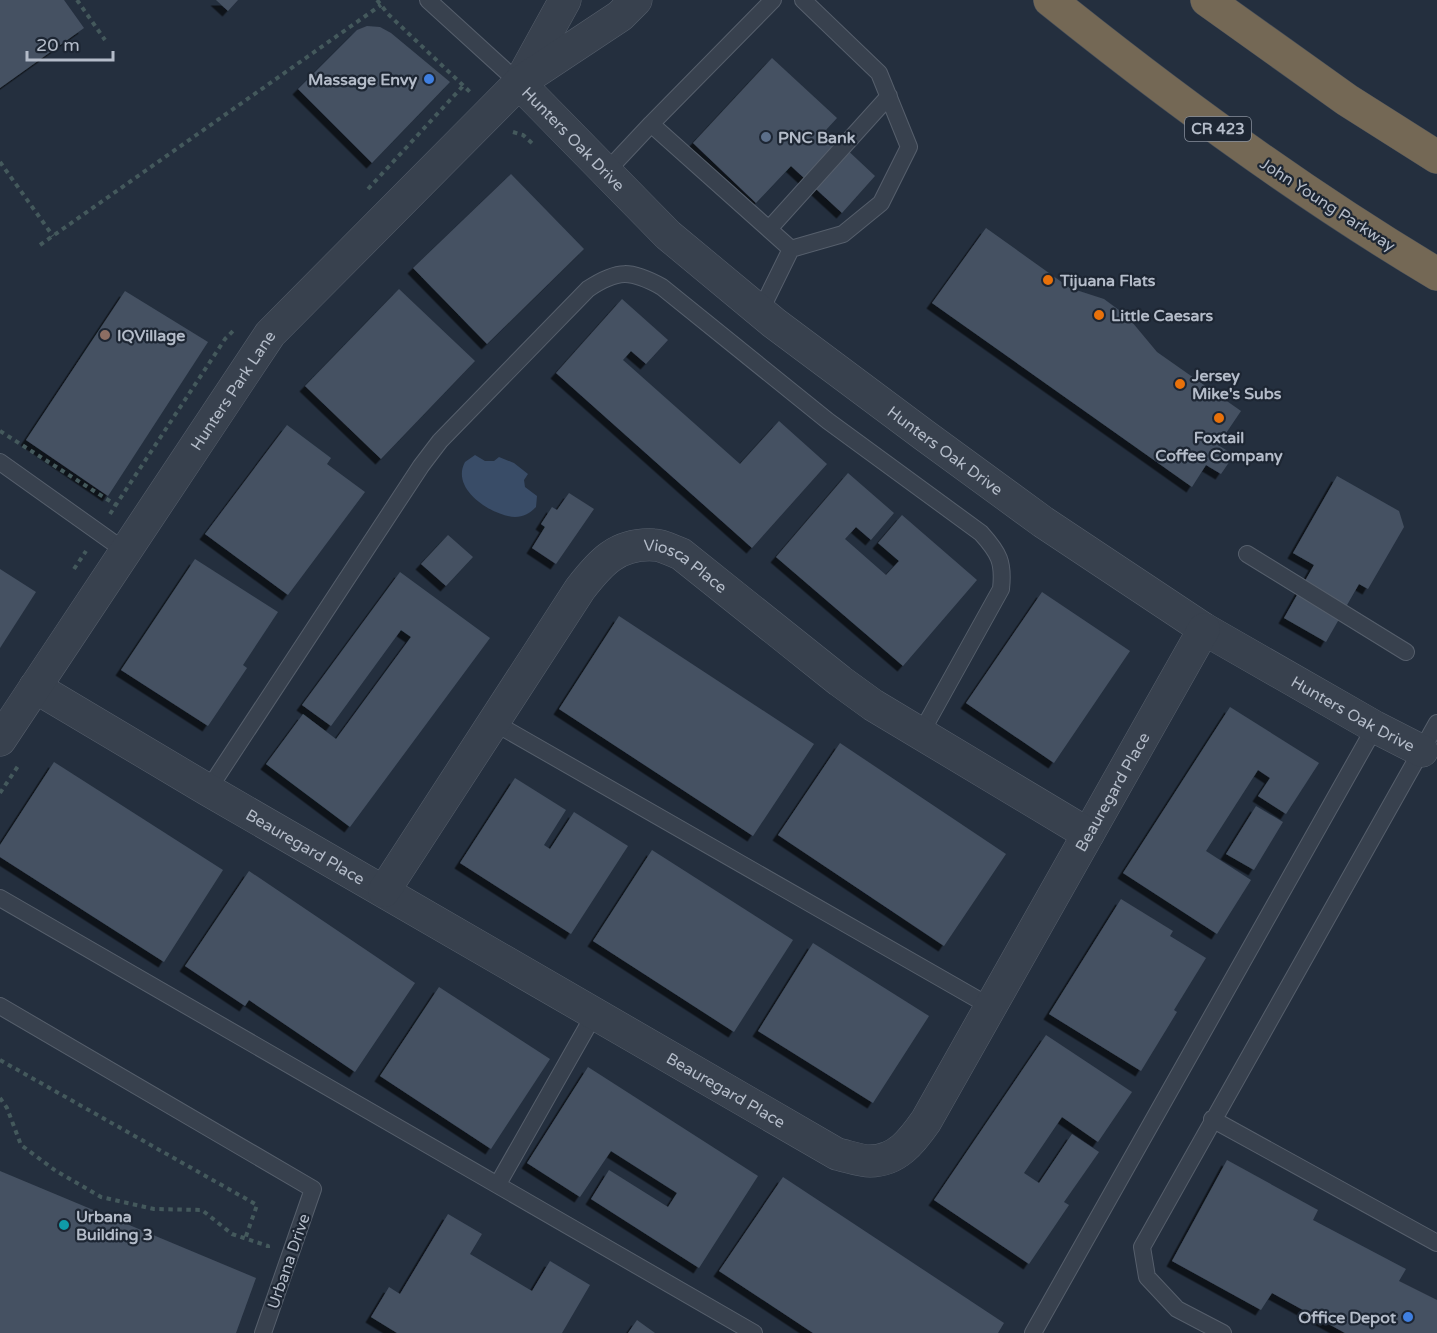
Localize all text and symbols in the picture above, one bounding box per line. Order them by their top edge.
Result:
scale bar [27,24,112,62]
text: 20 m [36,34,80,56]
place label: Massage Envy [308,70,417,90]
marker: Massage Envy [422,72,436,86]
street label: Hunters Oak Drive [517,83,628,196]
road number: CR 423 [1185,117,1251,141]
place label: PNC Bank [778,128,856,148]
marker: PNC Bank [759,130,773,144]
street label: John Young Parkway [1256,154,1399,256]
place label: Tijuana Flats [1059,271,1156,291]
marker: Tijuana Flats [1041,273,1055,287]
place label: Little Caesars [1111,306,1214,326]
marker: Little Caesars [1092,308,1106,322]
place label: IQVillage [117,326,185,346]
street label: Hunters Park Lane [186,327,280,455]
marker: IQVillage [98,328,112,342]
place label: Jersey Mike's Subs [1191,366,1282,404]
marker: Jersey Mike's Subs [1173,377,1187,391]
street label: Hunters Oak Drive [883,402,1006,500]
marker: Foxtail Coffee Company [1212,411,1226,425]
place label: Foxtail Coffee Company [1155,428,1283,466]
street label: Viosca Place [644,536,731,598]
street label: Hunters Oak Drive [1287,672,1418,757]
street label: Beauregard Place [1071,729,1155,856]
street label: Beauregard Place [242,805,368,890]
street label: Beauregard Place [663,1048,789,1133]
place label: Urbana Building 3 [76,1207,153,1245]
street label: Urbana Drive [263,1211,315,1312]
marker: Urbana Building 3 [57,1218,71,1232]
place label: Office Depot [1298,1308,1397,1328]
marker: Office Depot [1401,1310,1415,1324]

